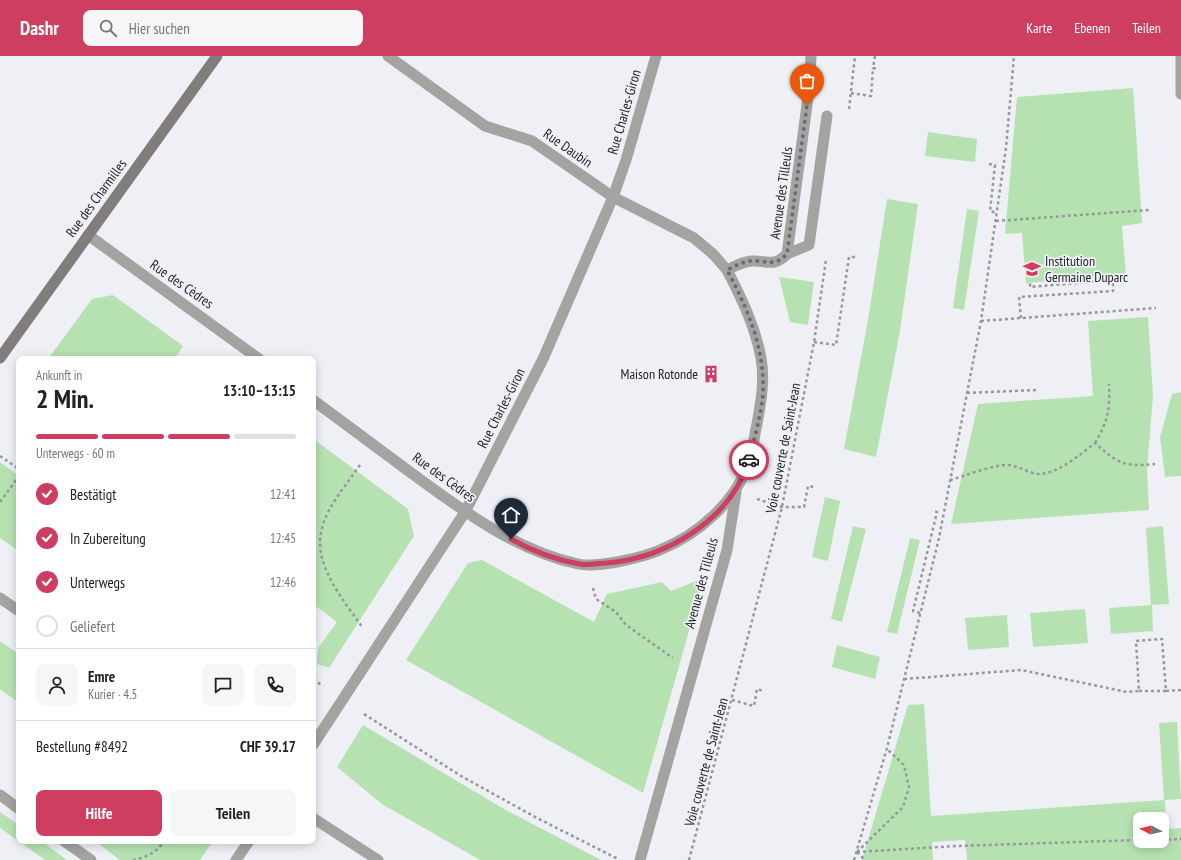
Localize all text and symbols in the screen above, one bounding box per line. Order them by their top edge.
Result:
search box [83,10,363,46]
text: Dashr [20,16,59,40]
icon: search [97,17,119,39]
text: Hier suchen [129,19,190,38]
text: Karte [1026,19,1052,37]
text: Ebenen [1074,19,1110,37]
text: Teilen [1132,19,1161,37]
pin [790,64,824,105]
street label: Rue Charles-Giron [603,68,645,156]
icon: bag [796,70,818,92]
street label: Rue Daubin [540,125,596,171]
street label: Avenue des Tilleuls [766,145,796,240]
street label: Rue des Charmilles [62,155,131,241]
place label: Institution Germaine Duparc [1045,252,1128,286]
street label: Rue des Cèdres [147,256,217,313]
school or university icon: Institution Germaine Duparc [1022,259,1042,279]
building icon: Maison Rotonde [701,364,721,384]
street label: Rue Charles-Giron [473,365,529,451]
place label: Maison Rotonde [621,365,698,383]
text: Ankunft in [36,367,82,384]
text: 13:10–13:15 [223,381,296,400]
street label: Voie couverte de Saint-Jean [761,381,804,516]
text: 2 Min. [36,382,94,415]
courier [729,440,769,480]
text: Unterwegs · 60 m [36,445,115,462]
street label: Rue des Cèdres [409,448,479,506]
icon: car [738,449,760,471]
icon: check [36,483,58,505]
text: Bestätigt [70,485,116,504]
text: 12:41 [270,486,296,503]
pin [494,498,528,539]
icon: home [500,504,522,526]
icon: check [36,527,58,549]
text: In Zubereitung [70,529,146,548]
text: 12:45 [270,530,296,547]
street label: Avenue des Tilleuls [680,535,722,630]
icon: check [36,571,58,593]
text: Unterwegs [70,573,125,592]
text: 12:46 [270,574,296,591]
text: Geliefert [70,617,115,636]
button: person [36,664,78,706]
button: chat [202,664,244,706]
button: phone [254,664,296,706]
text: Emre [88,667,115,686]
text: Kurier · 4.5 [88,686,137,703]
street label: Voie couverte de Saint-Jean [680,696,732,829]
text: Bestellung #8492 [36,737,128,756]
text: CHF 39.17 [240,737,296,756]
button: Hilfe [36,790,162,836]
button: Teilen [170,790,296,836]
north arrow [1133,812,1169,848]
map controls [1133,812,1169,848]

